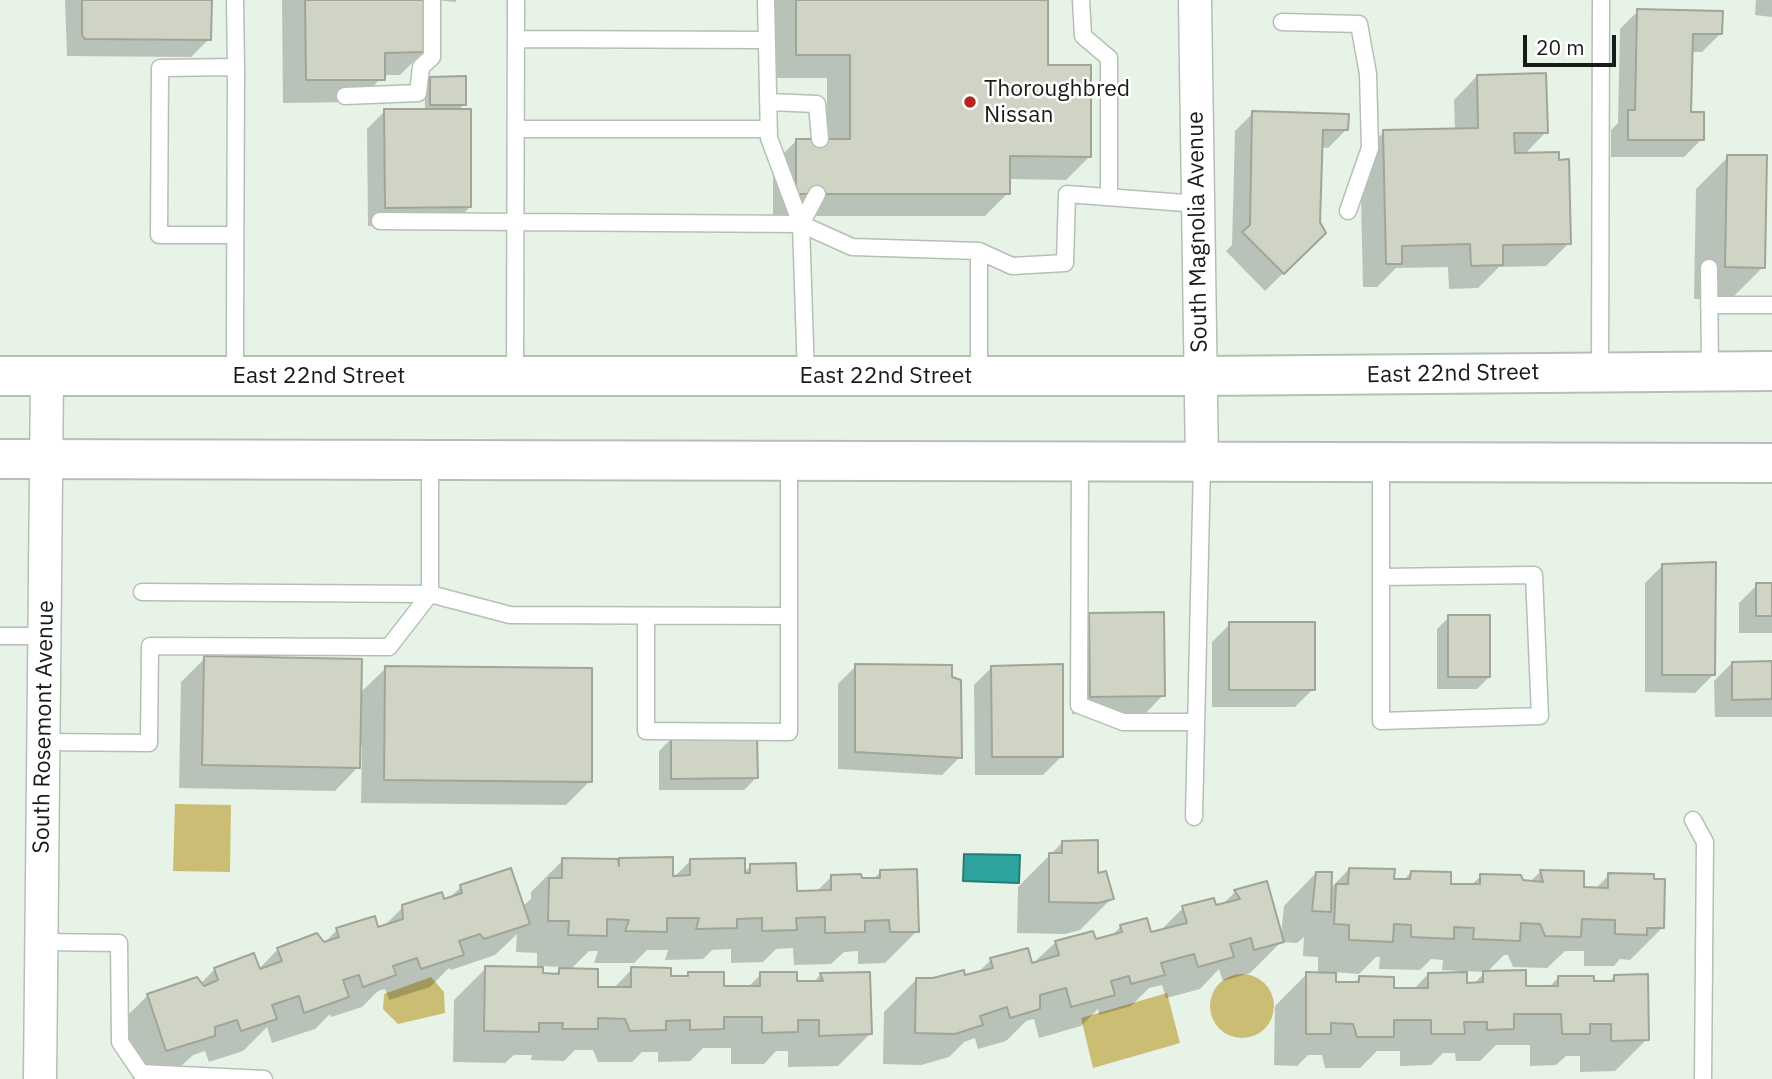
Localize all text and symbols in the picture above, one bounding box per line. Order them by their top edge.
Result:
scale bar [1527,21,1620,65]
text: 20 m [1536,33,1585,61]
place label: Thoroughbred Nissan [984,75,1130,129]
marker: Thoroughbred Nissan [962,94,978,110]
street label: South Magnolia Avenue [1182,111,1214,353]
street label: East 22nd Street [1366,359,1540,389]
street label: East 22nd Street [233,362,405,390]
street label: East 22nd Street [800,362,972,390]
street label: South Rosemont Avenue [28,600,60,854]

